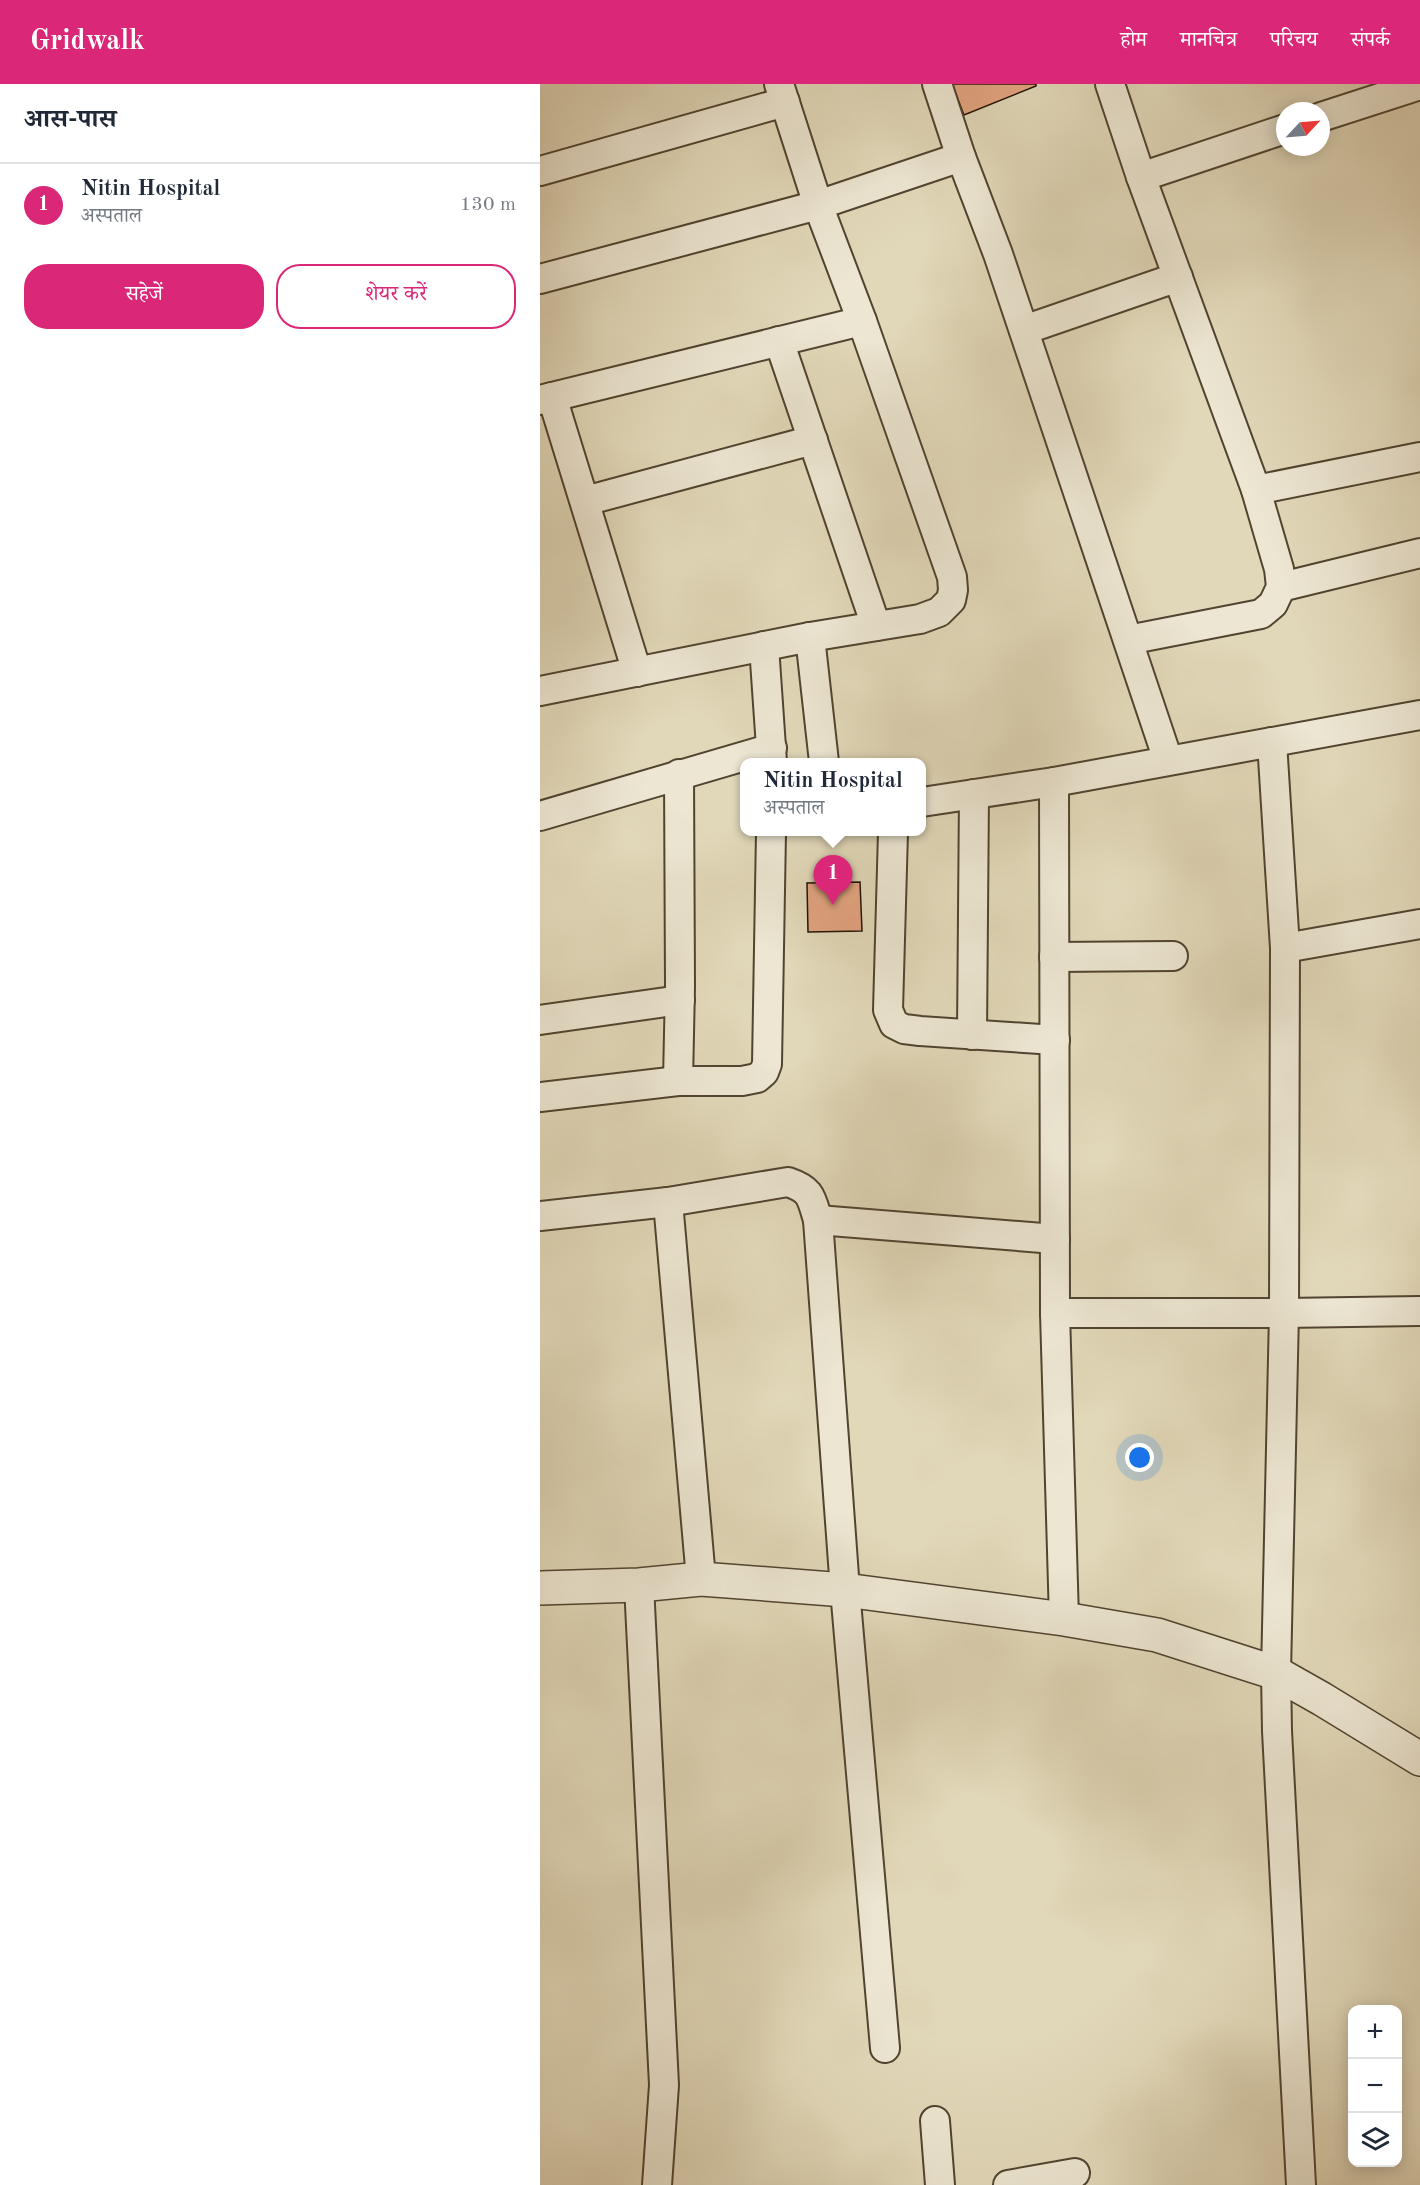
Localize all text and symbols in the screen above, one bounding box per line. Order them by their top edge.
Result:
text: Gridwalk [30,28,145,56]
text: होम [1120,30,1147,51]
text: मानचित्र [1180,30,1237,51]
text: परिचय [1270,30,1318,51]
text: संपर्क [1351,30,1390,51]
north arrow [1276,102,1330,156]
text: आस-पास [24,107,116,133]
text: Nitin Hospital [81,178,220,200]
text: 1 [38,195,49,215]
text: 130 m [460,195,516,215]
text: अस्पताल [81,207,142,227]
button: सहेजें [24,264,264,329]
button: शेयर करें [276,264,516,329]
popup [740,758,926,836]
text: Nitin Hospital [763,770,903,792]
text: अस्पताल [763,799,824,819]
pin: 1 [814,856,852,905]
your location [1125,1443,1154,1472]
map controls [1348,2005,1402,2167]
button: + [1348,2005,1402,2059]
button: − [1348,2059,1402,2113]
button: layers [1348,2113,1402,2167]

